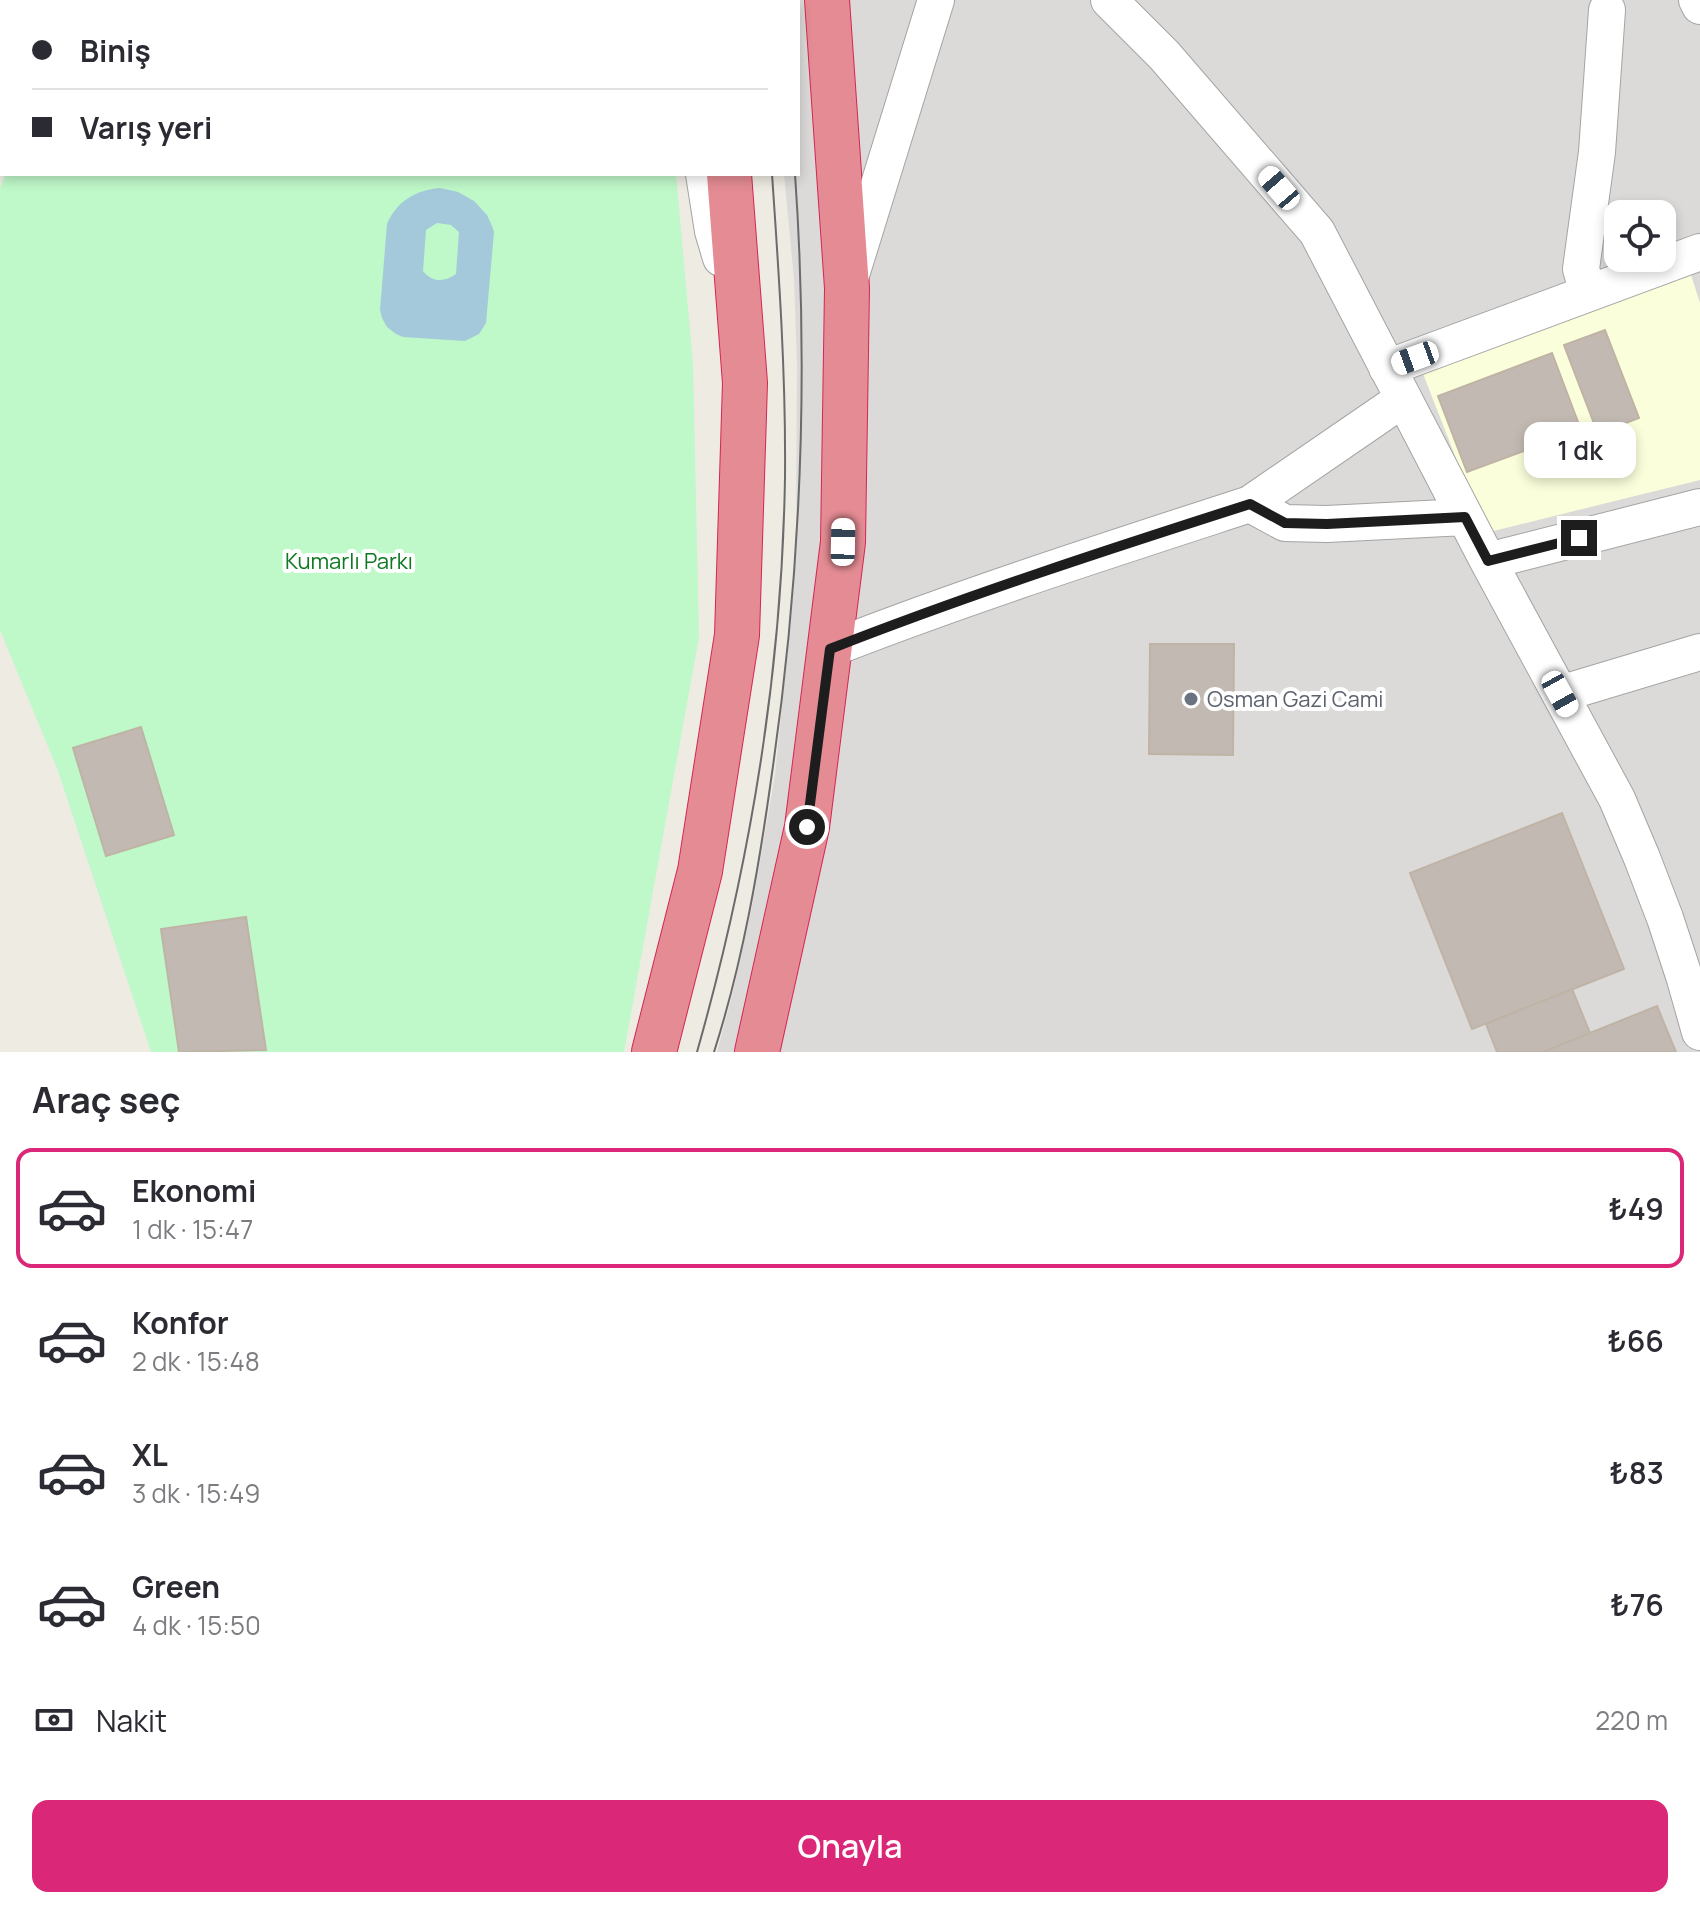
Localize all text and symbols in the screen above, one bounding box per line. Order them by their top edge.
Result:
text: Biniş [80,30,151,71]
text: Varış yeri [80,107,212,148]
car [1254,162,1304,214]
map controls [1604,200,1676,272]
button: locate [1604,200,1676,272]
car [1388,339,1442,377]
callout: 1 dk [1523,422,1635,478]
text: 1 dk [1557,432,1603,468]
car [831,518,855,566]
route end [1561,520,1597,556]
park label: Kumarlı Parkı [285,546,413,576]
car [1538,667,1582,721]
place label: Osman Gazi Cami [1207,684,1383,714]
marker: Osman Gazi Cami [1182,690,1200,708]
route start [789,809,825,845]
text: Araç seç [32,1075,181,1124]
text: Ekonomi [132,1170,256,1211]
icon: car [36,1172,108,1244]
text: ₺49 [1609,1188,1664,1229]
text: 1 dk · 15:47 [132,1211,253,1247]
text: Konfor [132,1302,229,1343]
icon: car [36,1304,108,1376]
text: ₺66 [1607,1320,1664,1361]
text: 2 dk · 15:48 [132,1343,260,1379]
text: XL [132,1434,168,1475]
icon: car [36,1436,108,1508]
text: ₺83 [1609,1452,1664,1493]
text: 3 dk · 15:49 [132,1475,260,1511]
text: Green [132,1566,220,1607]
icon: car [36,1568,108,1640]
text: ₺76 [1610,1584,1664,1625]
text: 4 dk · 15:50 [132,1607,261,1643]
icon: cash [32,1698,76,1742]
text: Nakit [96,1700,167,1741]
text: 220 m [1595,1702,1668,1738]
button: Onayla [32,1800,1668,1892]

